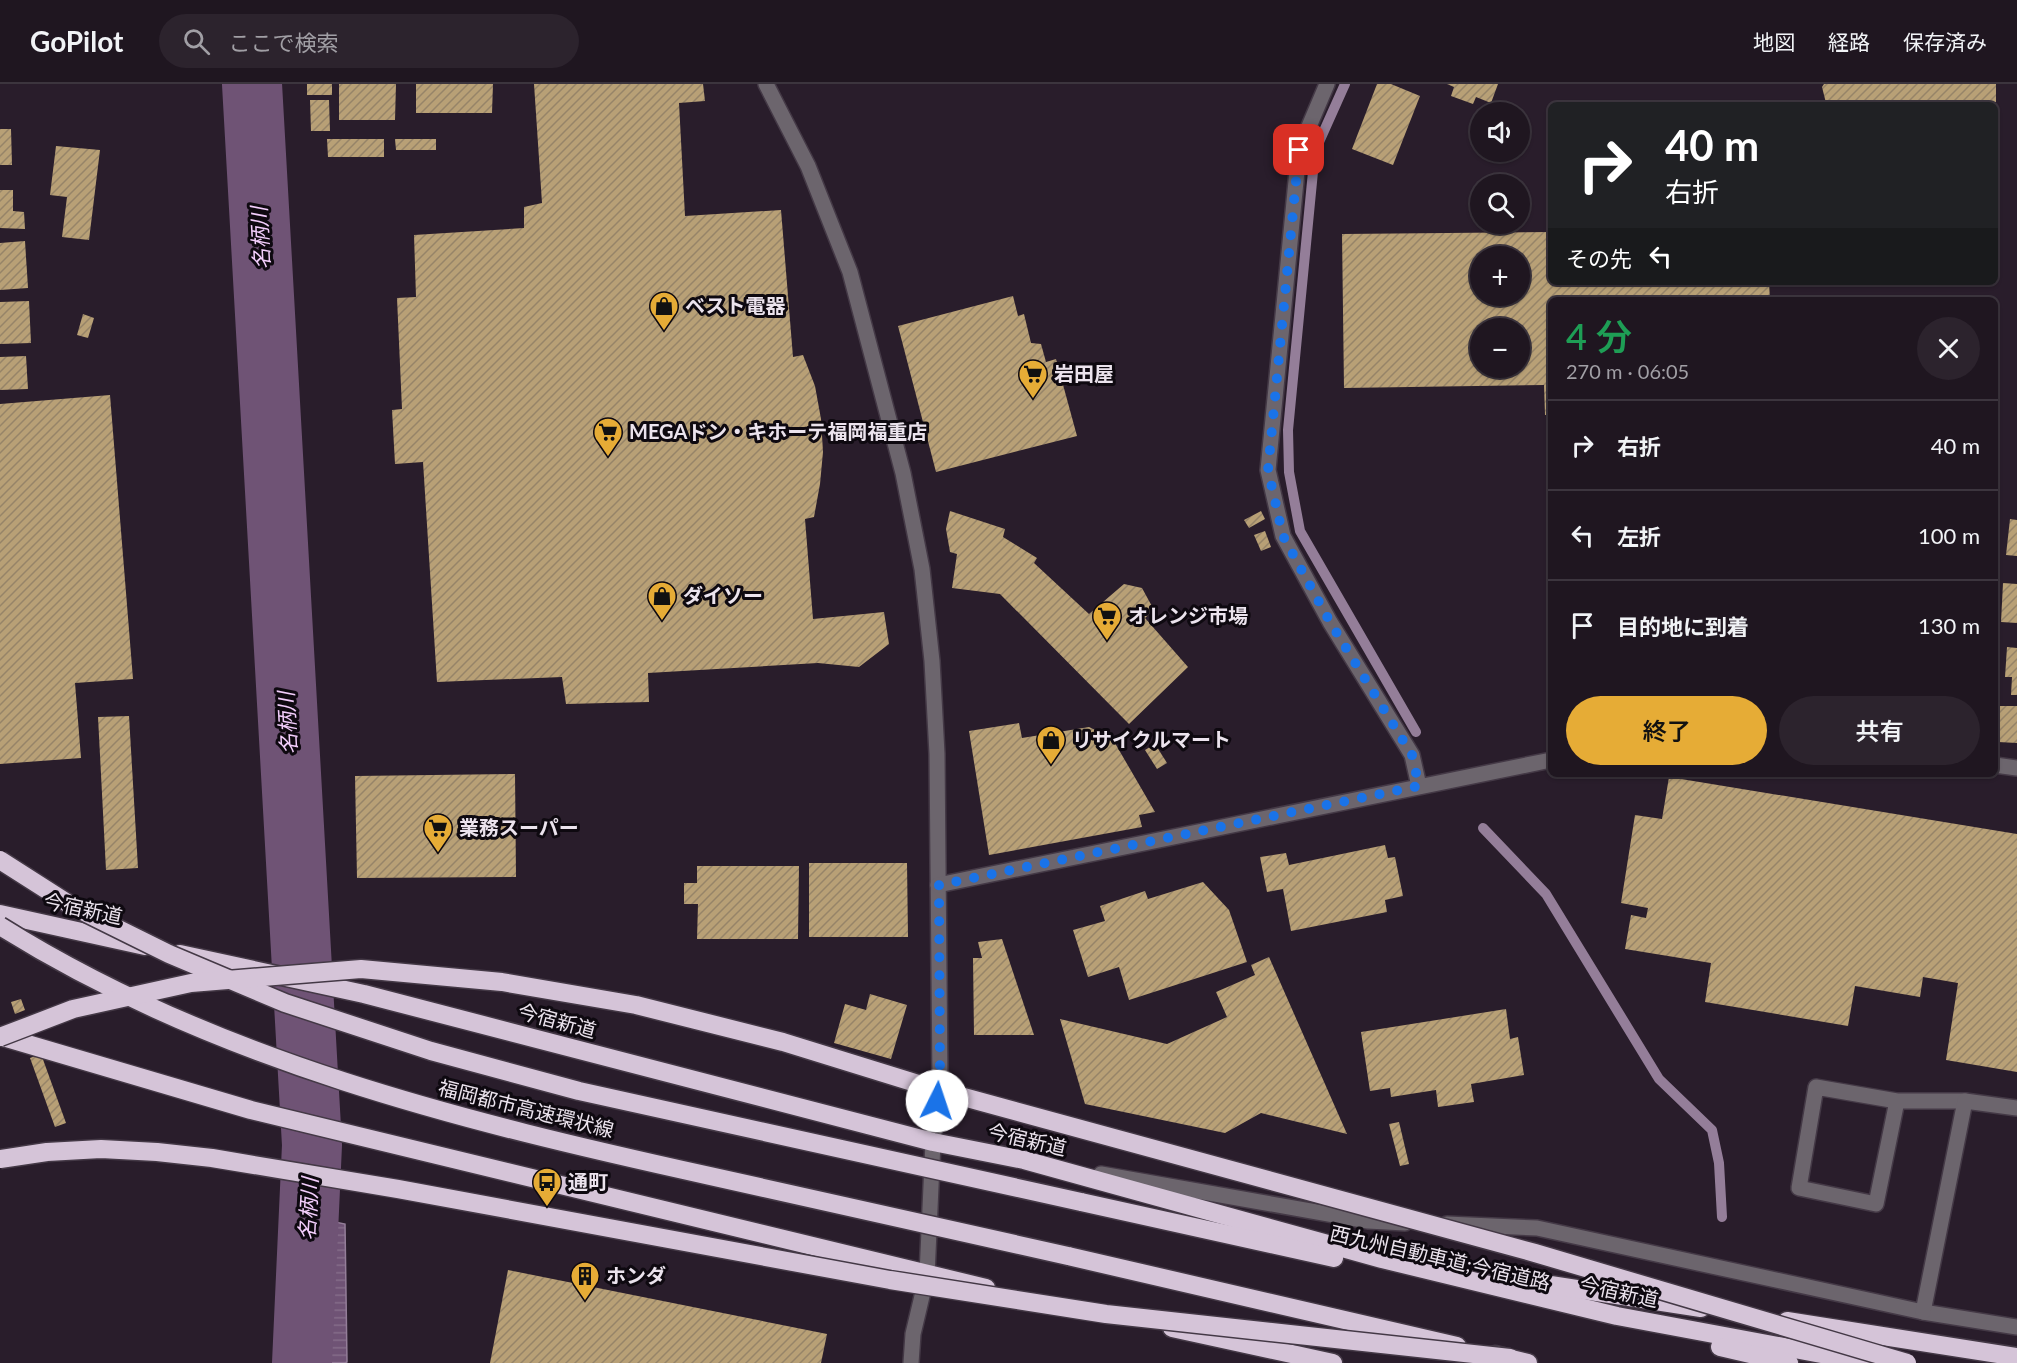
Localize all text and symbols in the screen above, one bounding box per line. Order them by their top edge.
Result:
search box [159,14,579,68]
text: GoPilot [30,24,123,58]
icon: search [180,25,213,58]
text: ここで検索 [228,29,338,56]
text: 地図 [1753,29,1795,54]
text: 経路 [1828,29,1870,54]
text: 保存済み [1903,29,1987,54]
map controls [1470,102,1530,378]
button: sound [1470,102,1530,162]
text: 40 m [1665,120,1759,170]
pin [1273,124,1324,175]
icon: right [1566,126,1644,204]
icon: arrive [1282,133,1315,166]
button: search [1470,174,1530,234]
text: 右折 [1665,175,1719,208]
water label: 名柄川 [245,204,274,270]
icon: left [1644,240,1677,273]
text: その先 [1566,245,1632,272]
button: + [1470,246,1530,306]
shop icon: ベスト電器 [648,290,680,332]
place label: ベスト電器 [685,293,785,317]
text: 4 分 [1566,314,1632,358]
button: close [1917,317,1980,380]
button: − [1470,318,1530,378]
supermarket icon: 岩田屋 [1017,358,1049,400]
text: 270 m · 06:05 [1566,359,1689,383]
place label: 岩田屋 [1054,361,1114,385]
supermarket icon: MEGAドン・キホーテ福岡福重店 [592,416,624,458]
place label: MEGAドン・キホーテ福岡福重店 [629,419,927,443]
icon: right [1566,429,1599,462]
text: 40 m [1931,432,1980,459]
text: 右折 [1617,433,1661,460]
icon: left [1566,519,1599,552]
text: 100 m [1918,522,1980,549]
text: 左折 [1617,523,1661,550]
shop icon: ダイソー [646,580,678,622]
place label: ダイソー [683,583,763,607]
supermarket icon: オレンジ市場 [1091,600,1123,642]
place label: オレンジ市場 [1128,603,1248,627]
icon: arrive [1566,609,1599,642]
text: 130 m [1918,612,1980,639]
text: 目的地に到着 [1617,613,1749,640]
water label: 名柄川 [272,689,301,755]
button: 終了 [1566,696,1767,765]
button: 共有 [1779,696,1980,765]
shop icon: リサイクルマート [1035,724,1067,766]
place label: リサイクルマート [1072,727,1231,751]
supermarket icon: 業務スーパー [422,812,454,854]
place label: 業務スーパー [459,815,579,839]
street label: 今宿新道 [42,888,125,928]
street label: 今宿新道 [516,998,599,1042]
position arrow [905,1069,969,1133]
street label: 福岡都市高速環状線 [436,1075,616,1141]
street label: 今宿新道 [986,1118,1069,1160]
bus stop icon: 通町 [531,1166,563,1208]
place label: 通町 [568,1169,608,1193]
water label: 名柄川 [293,1175,322,1241]
street label: 西九州自動車道;今宿道路 [1328,1220,1553,1294]
building icon: ホンダ [569,1260,601,1302]
place label: ホンダ [606,1263,666,1287]
street label: 今宿新道 [1578,1271,1661,1311]

